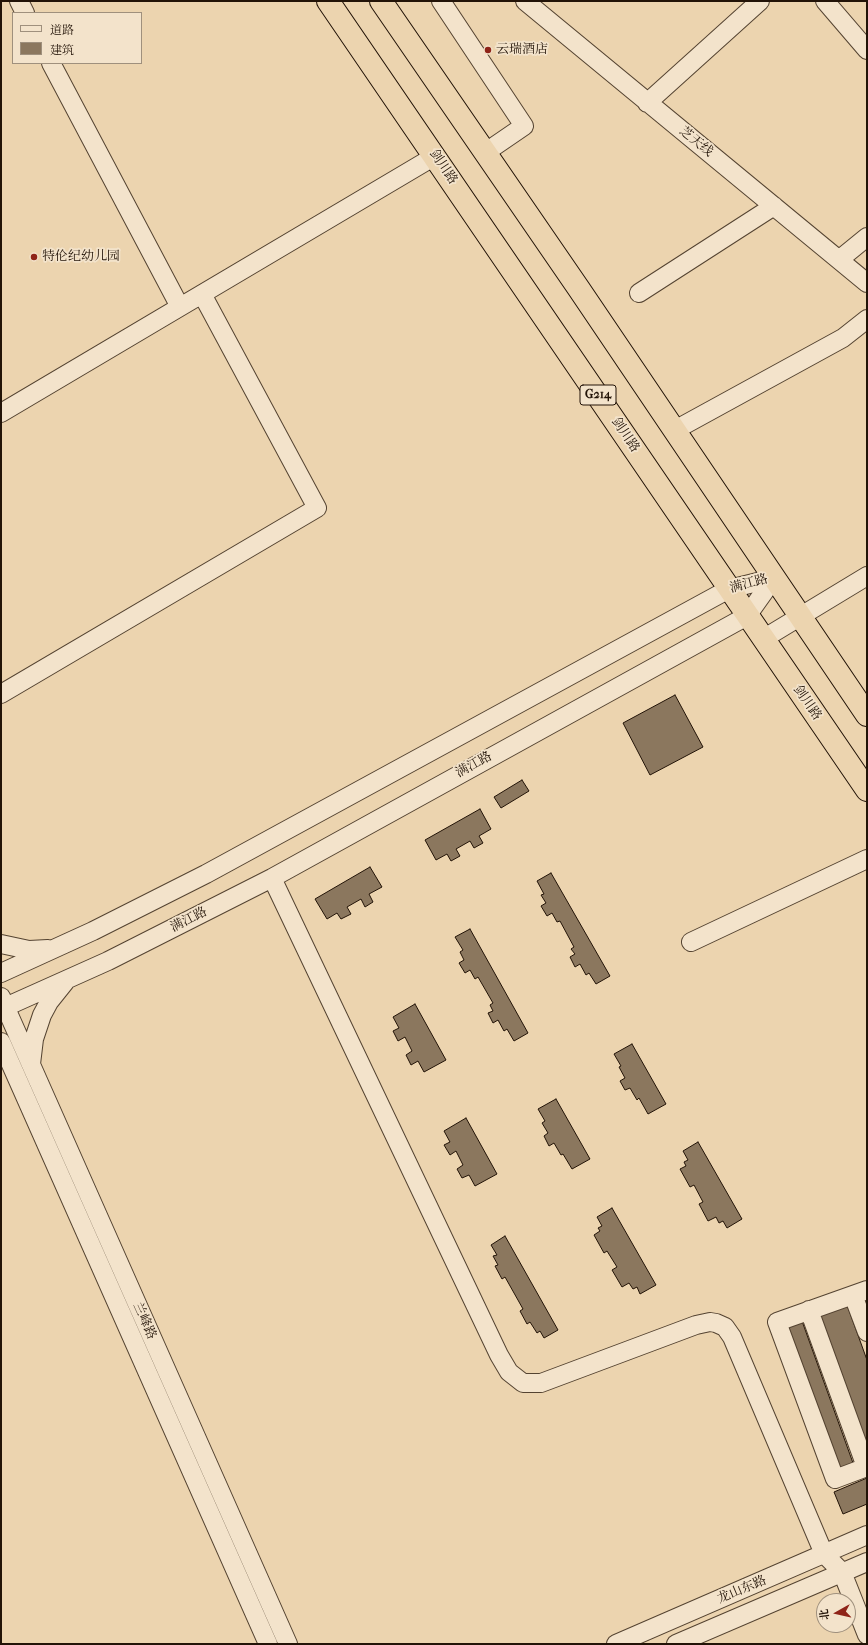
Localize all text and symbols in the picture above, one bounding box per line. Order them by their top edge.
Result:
legend [12,12,142,64]
text: 道路 [50,23,74,37]
place label: 云瑞酒店 [496,42,548,58]
text: 建筑 [50,43,74,57]
marker: 云瑞酒店 [483,45,493,55]
street label: 芝天线 [676,124,716,160]
street label: 剑川路 [426,146,460,188]
place label: 特伦纪幼儿园 [42,249,120,265]
marker: 特伦纪幼儿园 [29,252,39,262]
road number: G214 [580,385,616,405]
street label: 剑川路 [608,414,642,456]
street label: 满江路 [728,571,770,597]
street label: 剑川路 [789,683,825,723]
street label: 满江路 [453,749,495,781]
street label: 满江路 [168,904,210,936]
street label: 兰峰路 [129,1300,159,1342]
street label: 龙山东路 [715,1573,769,1607]
north arrow [816,1593,856,1633]
text: 北 [817,1608,832,1621]

